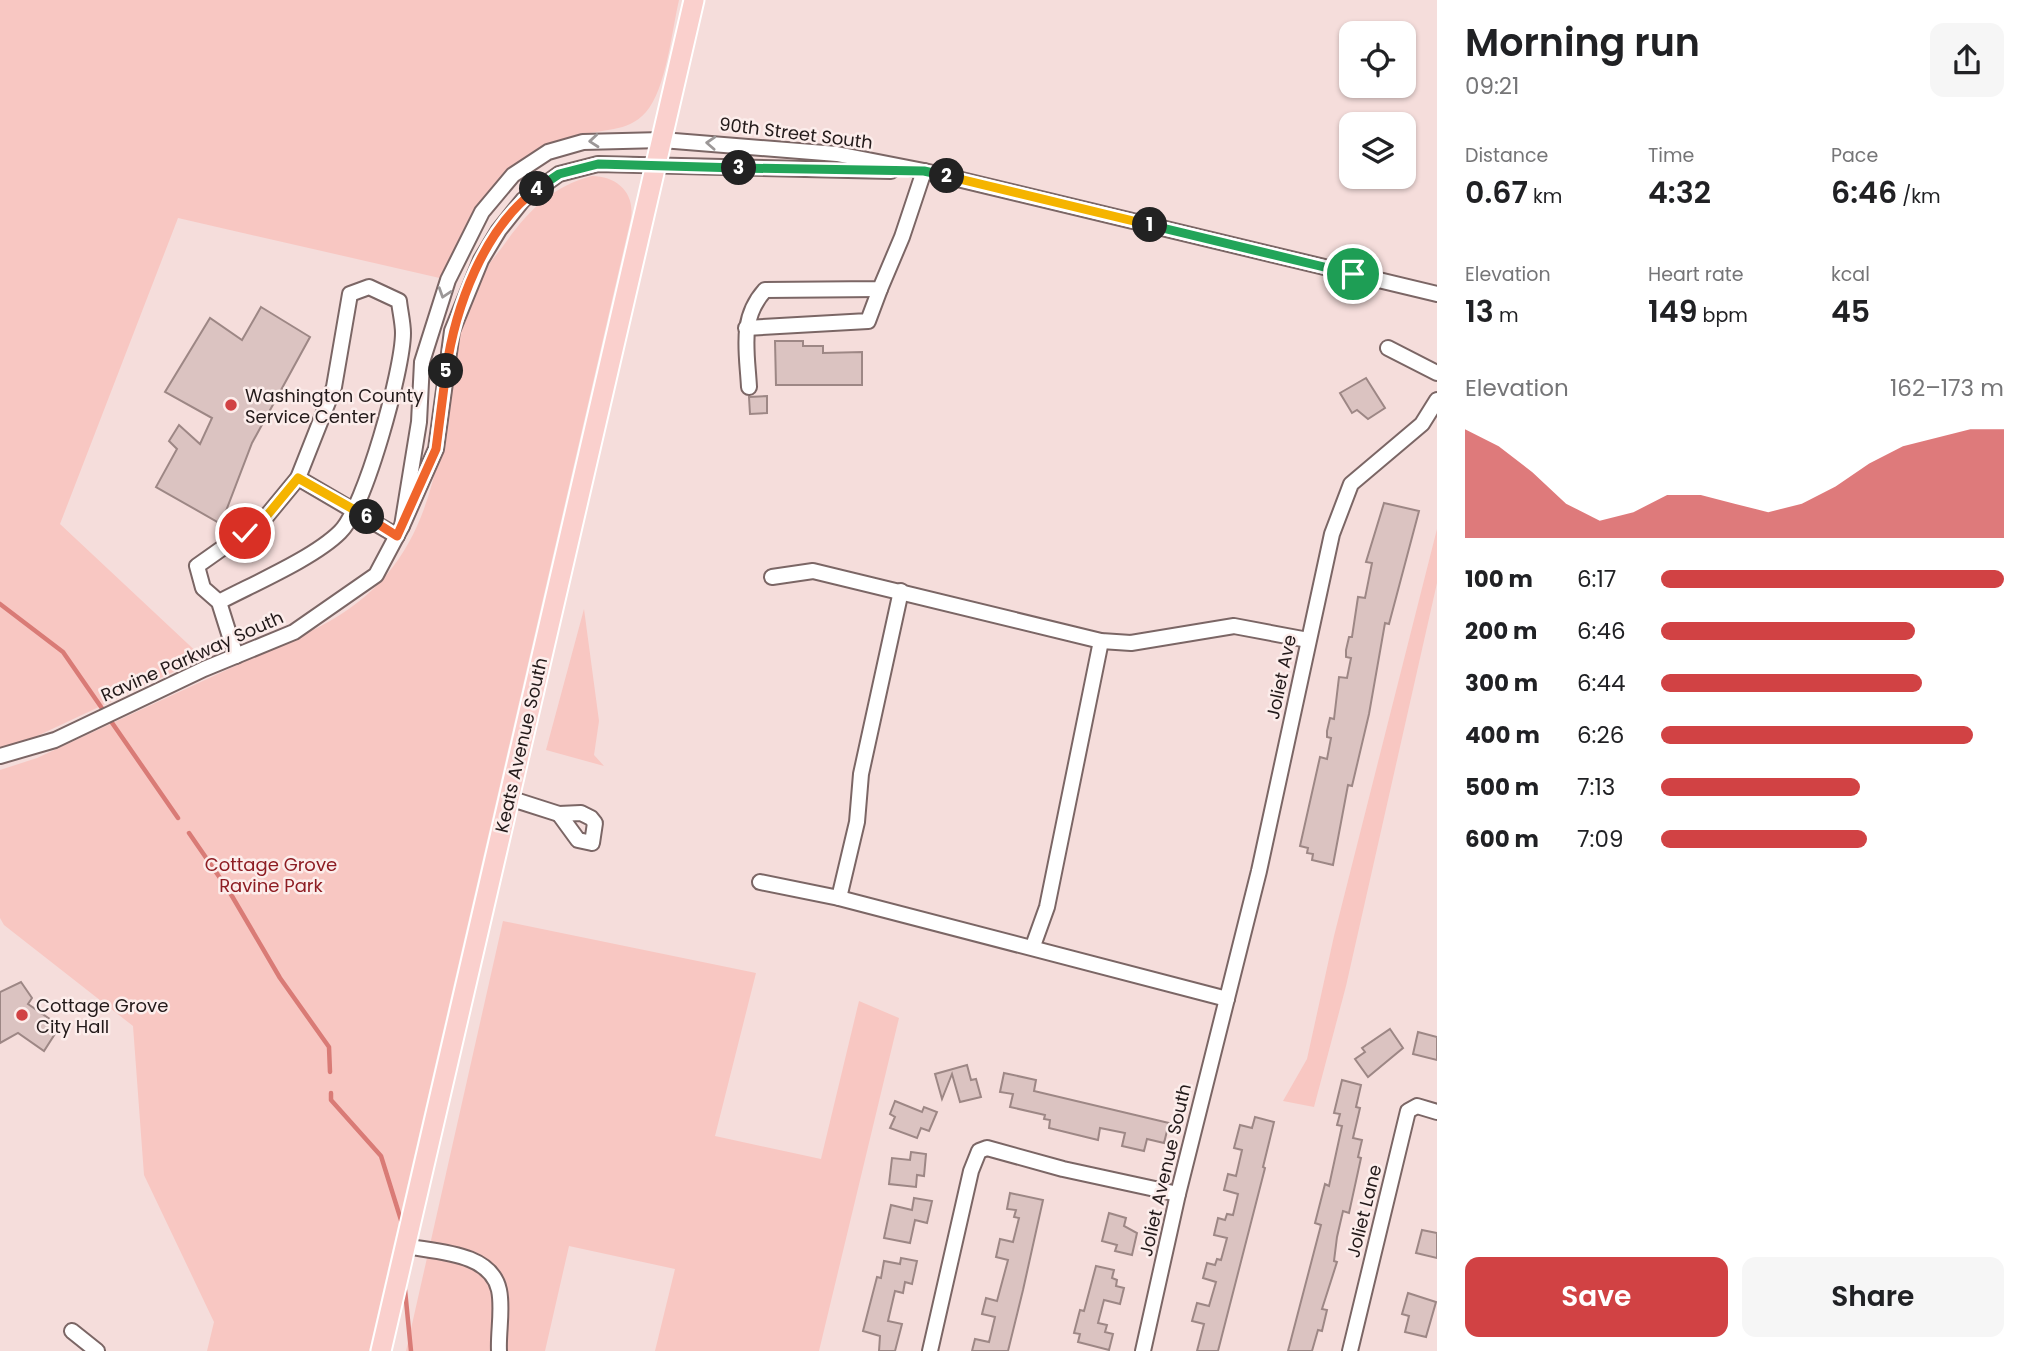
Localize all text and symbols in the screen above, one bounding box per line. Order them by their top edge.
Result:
text: Morning run [1465,16,1700,69]
map controls [1339,21,1416,189]
button: locate [1339,21,1416,98]
button: share [1930,23,2004,97]
text: 09:21 [1465,70,1519,102]
street label: 90th Street South [718,111,874,155]
button: layers [1339,112,1416,189]
one-way arrow [589,133,600,148]
one-way arrow [705,135,716,150]
text: Distance [1465,142,1548,169]
text: Time [1648,142,1694,169]
text: Pace [1831,142,1878,169]
pin: 3 [722,150,756,186]
text: 3 [733,154,744,181]
pin: 2 [930,158,964,194]
text: 2 [941,162,952,189]
text: 0.67 [1465,171,1528,214]
text: 4:32 [1648,171,1711,214]
text: 6:46 [1831,171,1897,214]
pin: 4 [520,172,554,206]
text: 4 [530,175,543,202]
text: km [1528,183,1562,210]
text: /km [1897,183,1941,210]
pin: 1 [1132,208,1168,243]
text: 1 [1146,211,1153,238]
pin [1323,244,1383,304]
icon: arrive [1334,255,1372,293]
text: Elevation [1465,261,1551,288]
text: Heart rate [1648,261,1743,288]
text: kcal [1831,261,1870,288]
one-way arrow [438,287,453,299]
text: 13 [1465,290,1494,333]
text: 149 [1648,290,1697,333]
text: 45 [1831,290,1870,333]
text: m [1494,302,1519,329]
text: bpm [1697,302,1748,329]
pin: 5 [428,354,464,388]
text: 5 [439,357,452,384]
text: Elevation [1465,372,1569,404]
text: 162–173 m [1890,372,2004,404]
place label: Washington County Service Center [245,383,423,429]
marker: Washington County Service Center [223,397,239,413]
pin: 6 [350,500,384,534]
pin [215,503,275,563]
text: 6 [360,503,373,530]
icon: check [226,514,264,552]
text: 100 m [1465,563,1533,595]
text: 6:17 [1577,563,1616,595]
street label: Ravine Parkway South [97,604,287,708]
text: 200 m [1465,615,1537,647]
text: 6:46 [1577,615,1626,647]
street label: Joliet Ave [1260,632,1302,722]
street label: Keats Avenue South [489,655,553,835]
text: 300 m [1465,667,1538,699]
text: 6:44 [1577,667,1625,699]
text: 400 m [1465,719,1540,751]
text: 6:26 [1577,719,1624,751]
text: 500 m [1465,771,1539,803]
text: 7:13 [1577,771,1615,803]
text: 600 m [1465,823,1539,855]
text: 7:09 [1577,823,1623,855]
park label: Cottage Grove Ravine Park [205,852,337,898]
place label: Cottage Grove City Hall [36,993,168,1039]
marker: Cottage Grove City Hall [14,1007,30,1023]
street label: Joliet Avenue South [1133,1081,1197,1259]
street label: Joliet Lane [1340,1162,1388,1260]
button: Save [1465,1257,1728,1337]
button: Share [1742,1257,2004,1337]

